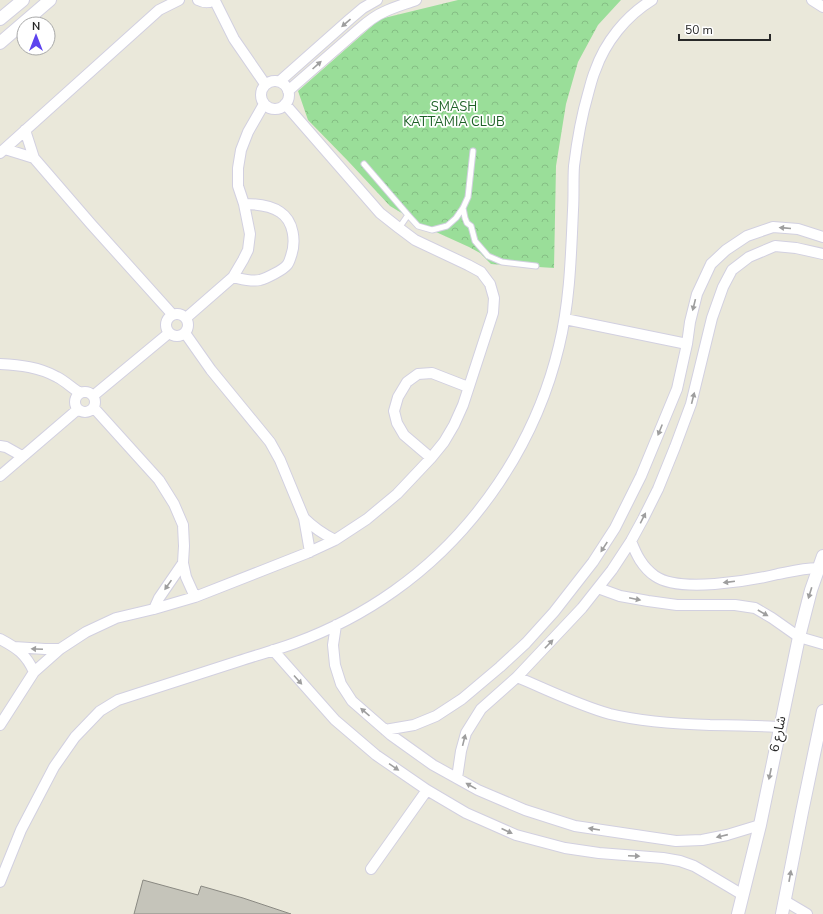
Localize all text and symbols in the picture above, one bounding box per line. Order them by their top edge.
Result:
north arrow [16,16,56,56]
scale bar [679,16,770,42]
one-way arrow [341,18,351,27]
text: N [32,19,40,34]
text: 50 m [685,22,713,38]
one-way arrow [312,61,323,70]
park label: SMASH KATTAMIA CLUB [403,98,505,131]
one-way arrow [779,225,791,232]
one-way arrow [691,299,697,311]
one-way arrow [690,392,696,404]
one-way arrow [657,424,663,435]
one-way arrow [640,512,646,524]
one-way arrow [600,541,607,552]
one-way arrow [723,579,735,585]
one-way arrow [164,580,172,591]
one-way arrow [807,587,813,599]
one-way arrow [629,596,641,602]
one-way arrow [757,610,769,617]
one-way arrow [544,639,554,649]
one-way arrow [31,645,43,652]
one-way arrow [294,674,303,685]
one-way arrow [360,708,370,717]
street label: شارع 6 [765,714,792,754]
one-way arrow [461,734,467,746]
one-way arrow [389,763,399,771]
one-way arrow [767,768,773,780]
one-way arrow [465,783,477,790]
one-way arrow [588,826,600,832]
one-way arrow [501,828,512,834]
one-way arrow [716,833,728,839]
one-way arrow [628,853,640,860]
one-way arrow [787,870,793,882]

